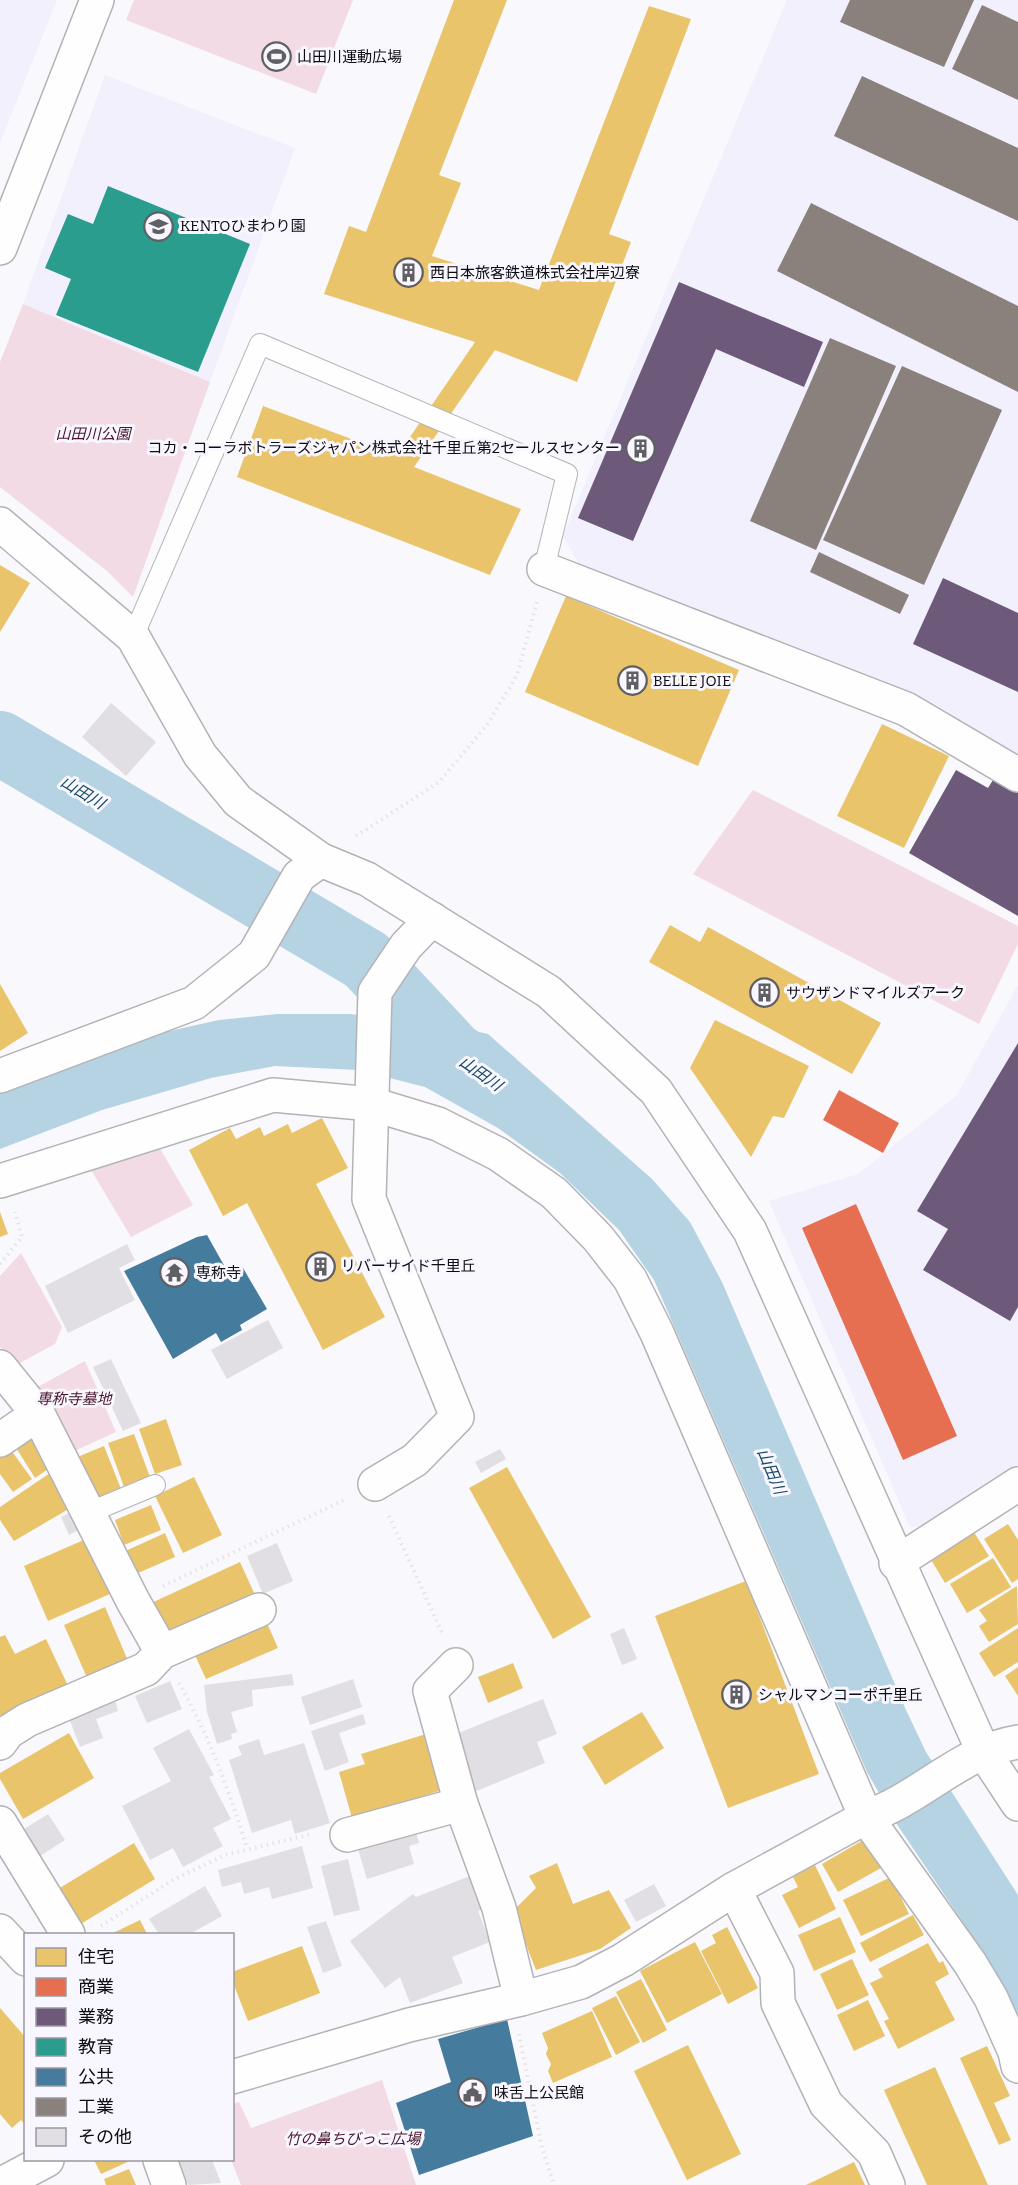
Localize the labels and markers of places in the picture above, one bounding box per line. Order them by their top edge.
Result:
sports icon: 山田川運動広場 [260,41,292,73]
place label: 山田川運動広場 [297,48,402,66]
school or university icon: KENTOひまわり園 [143,210,175,242]
place label: KENTOひまわり園 [180,217,306,235]
building icon: 西日本旅客鉄道株式会社岸辺寮 [393,257,425,289]
place label: 西日本旅客鉄道株式会社岸辺寮 [430,264,640,282]
building icon: コカ・コーラボトラーズジャパン株式会社千里丘第2セールスセンター [625,432,657,464]
place label: コカ・コーラボトラーズジャパン株式会社千里丘第2セールスセンター [148,439,620,457]
building icon: BELLE JOIE [616,665,648,697]
place label: BELLE JOIE [653,672,731,690]
building icon: サウザンドマイルズアーク [749,977,781,1009]
place label: サウザンドマイルズアーク [786,984,965,1002]
building icon: リバーサイド千里丘 [304,1250,336,1282]
temple icon: 専称寺 [159,1257,191,1289]
place label: リバーサイド千里丘 [341,1257,476,1275]
place label: 専称寺 [196,1264,241,1282]
building icon: シャルマンコーポ千里丘 [721,1679,753,1711]
place label: シャルマンコーポ千里丘 [758,1686,923,1704]
public building icon: 味舌上公民館 [457,2077,489,2109]
place label: 味舌上公民館 [494,2084,584,2102]

